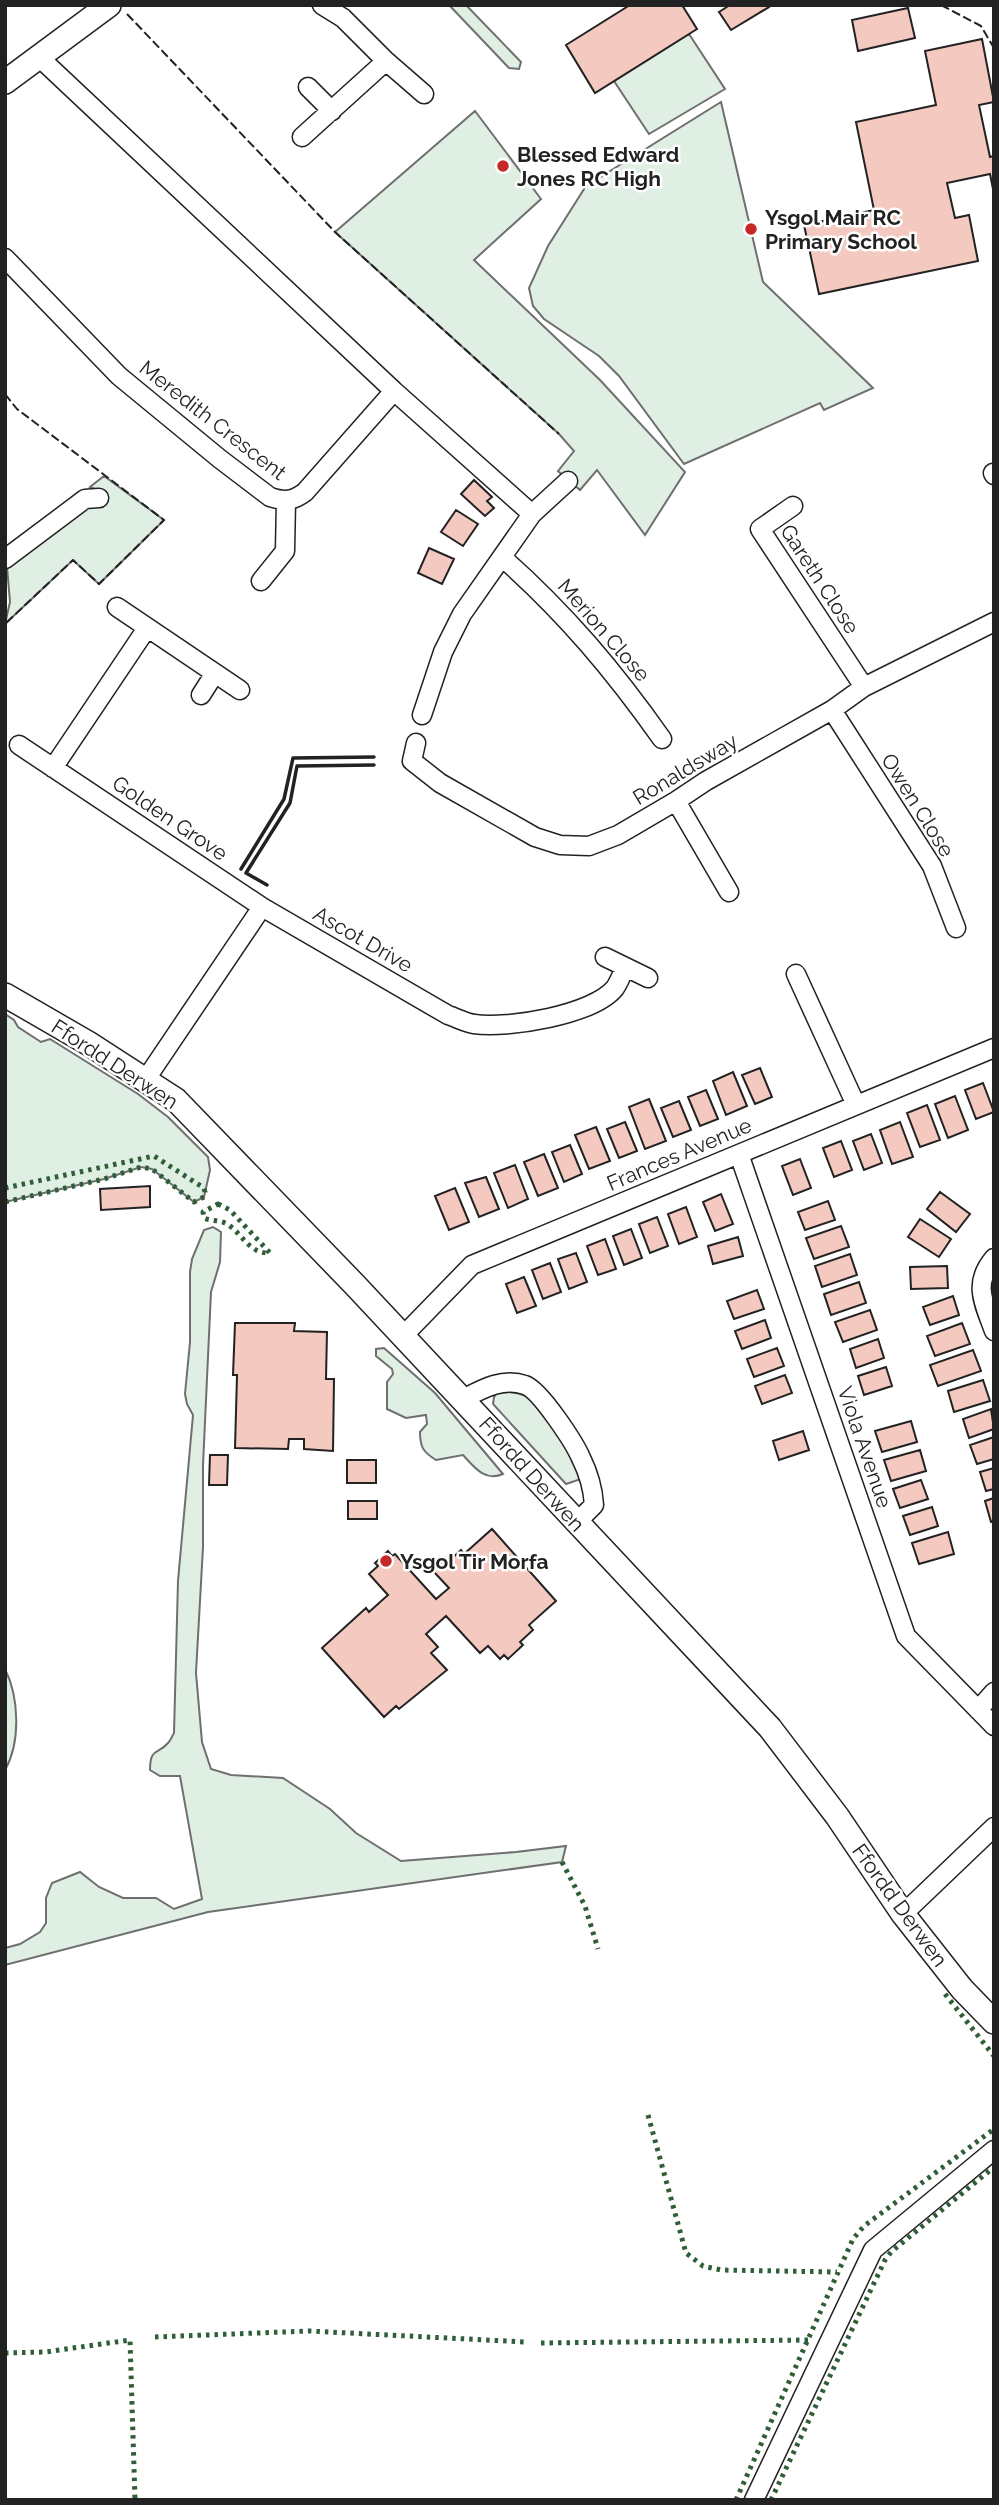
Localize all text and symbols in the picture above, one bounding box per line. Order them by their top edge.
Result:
place label: Blessed Edward Jones RC High [517,142,679,191]
marker: Blessed Edward Jones RC High [495,158,511,174]
place label: Ysgol Mair RC Primary School [765,205,917,254]
marker: Ysgol Mair RC Primary School [743,221,759,237]
street label: Meredith Crescent [135,355,291,485]
street label: Gareth Close [775,520,865,638]
street label: Merion Close [553,574,655,686]
street label: Ronaldsway [628,728,742,810]
street label: Owen Close [876,749,960,861]
street label: Golden Grove [108,770,232,866]
street label: Ascot Drive [309,901,417,977]
street label: Ffordd Derwen [47,1014,183,1114]
street label: Frances Avenue [603,1112,755,1196]
street label: Viola Avenue [833,1383,897,1511]
street label: Ffordd Derwen [474,1412,590,1536]
place label: Ysgol Tir Morfa [400,1549,549,1574]
marker: Ysgol Tir Morfa [378,1553,394,1569]
street label: Ffordd Derwen [847,1839,953,1971]

